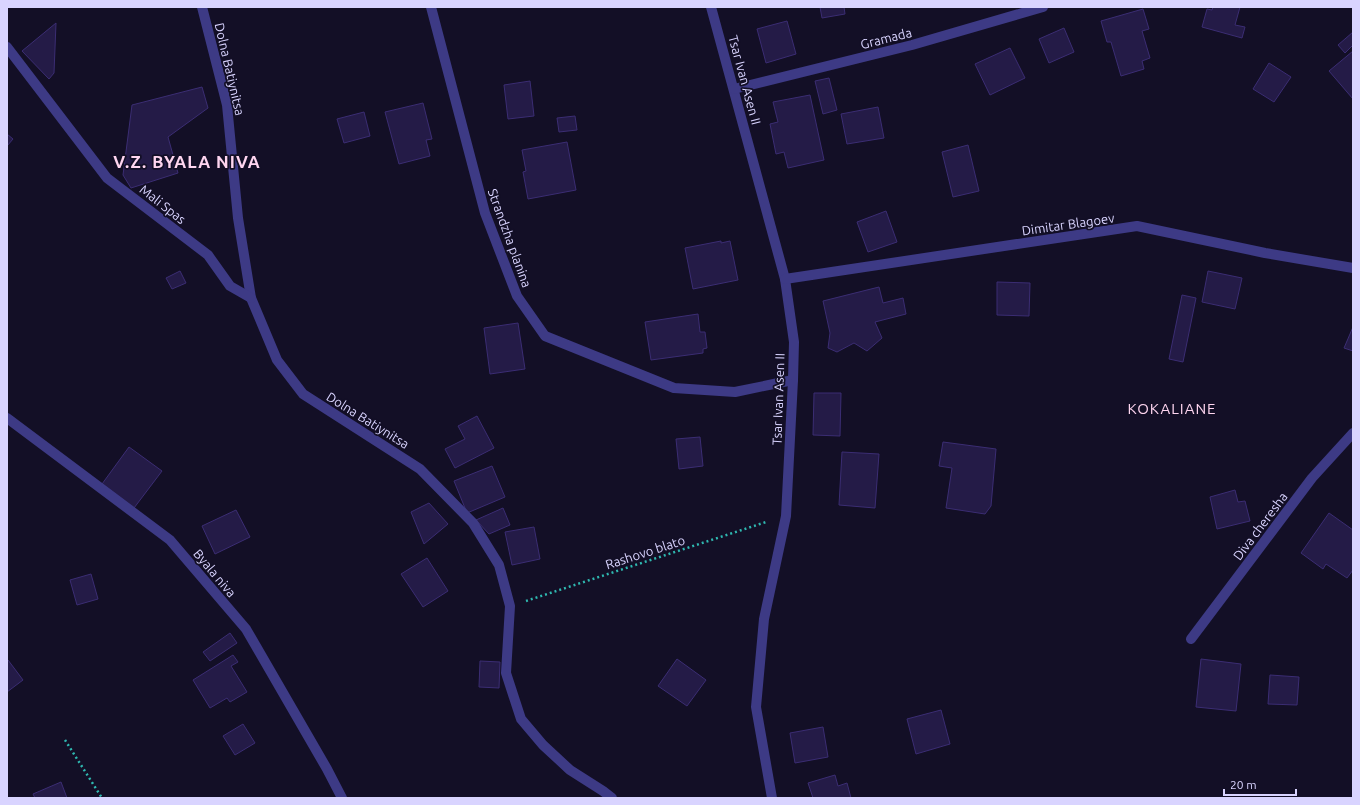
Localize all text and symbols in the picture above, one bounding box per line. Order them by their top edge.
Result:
street label: Dolna Batiynitsa [213,21,247,117]
street label: Gramada [859,25,913,51]
street label: Tsar Ivan Asen II [726,34,764,126]
district label: V.Z. BYALA NIVA [113,152,261,171]
street label: Mali Spas [137,182,189,226]
street label: Strandzha planina [486,187,534,289]
street label: Dimitar Blagoev [1021,210,1116,237]
street label: Tsar Ivan Asen II [769,353,787,445]
street label: Dolna Batiynitsa [324,389,412,451]
district label: KOKALIANE [1127,400,1217,417]
street label: Diva cheresha [1230,490,1290,562]
street label: Rashovo blato [604,533,686,571]
street label: Byala niva [191,546,239,600]
scale bar [1224,771,1296,797]
text: 20 m [1230,778,1257,791]

